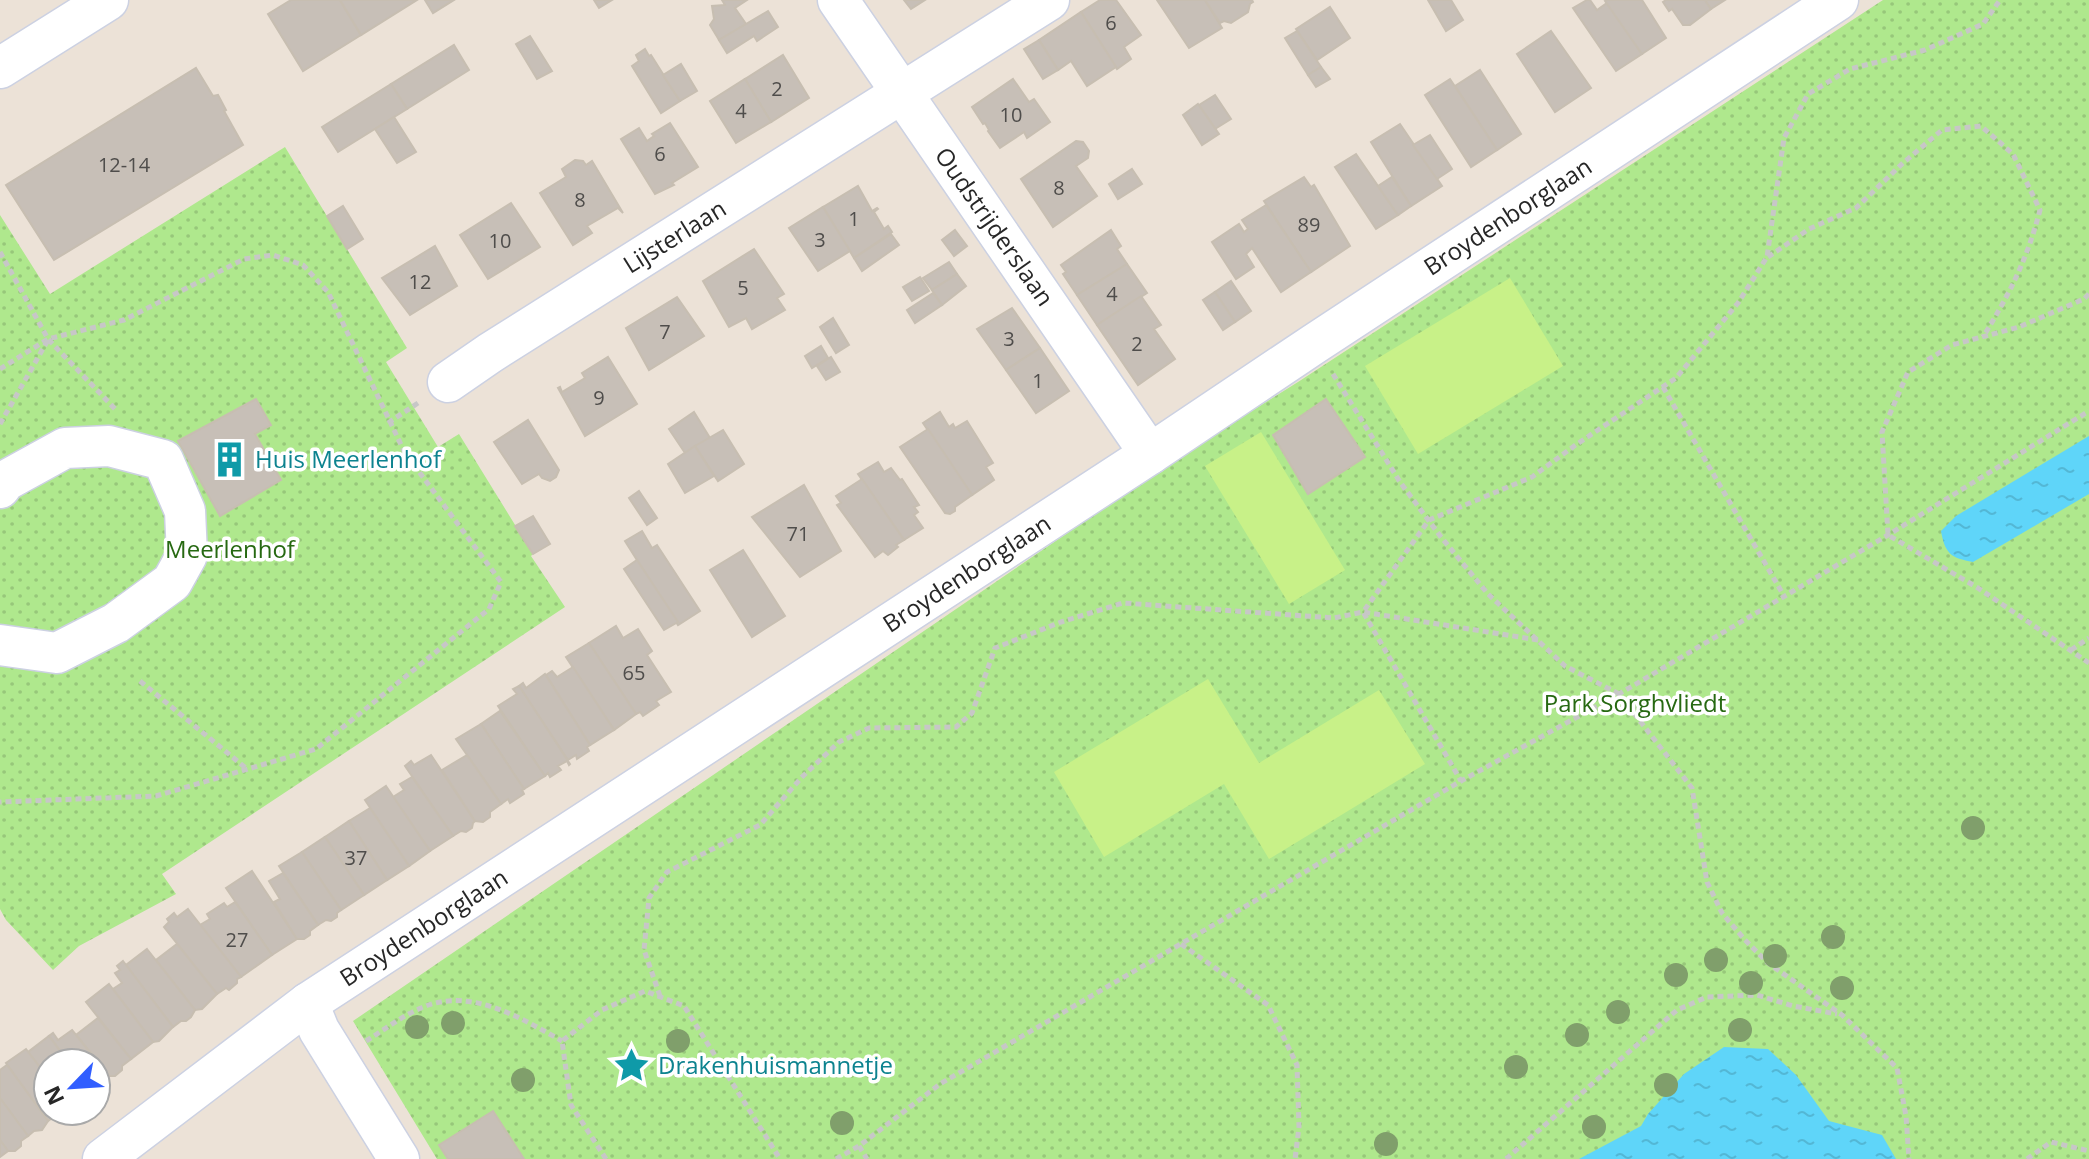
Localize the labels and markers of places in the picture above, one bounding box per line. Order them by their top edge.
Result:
building icon: Huis Meerlenhof [210,441,248,479]
place label: Huis Meerlenhof [255,442,443,475]
place icon: Drakenhuismannetje [613,1047,651,1085]
place label: Drakenhuismannetje [658,1048,893,1081]

